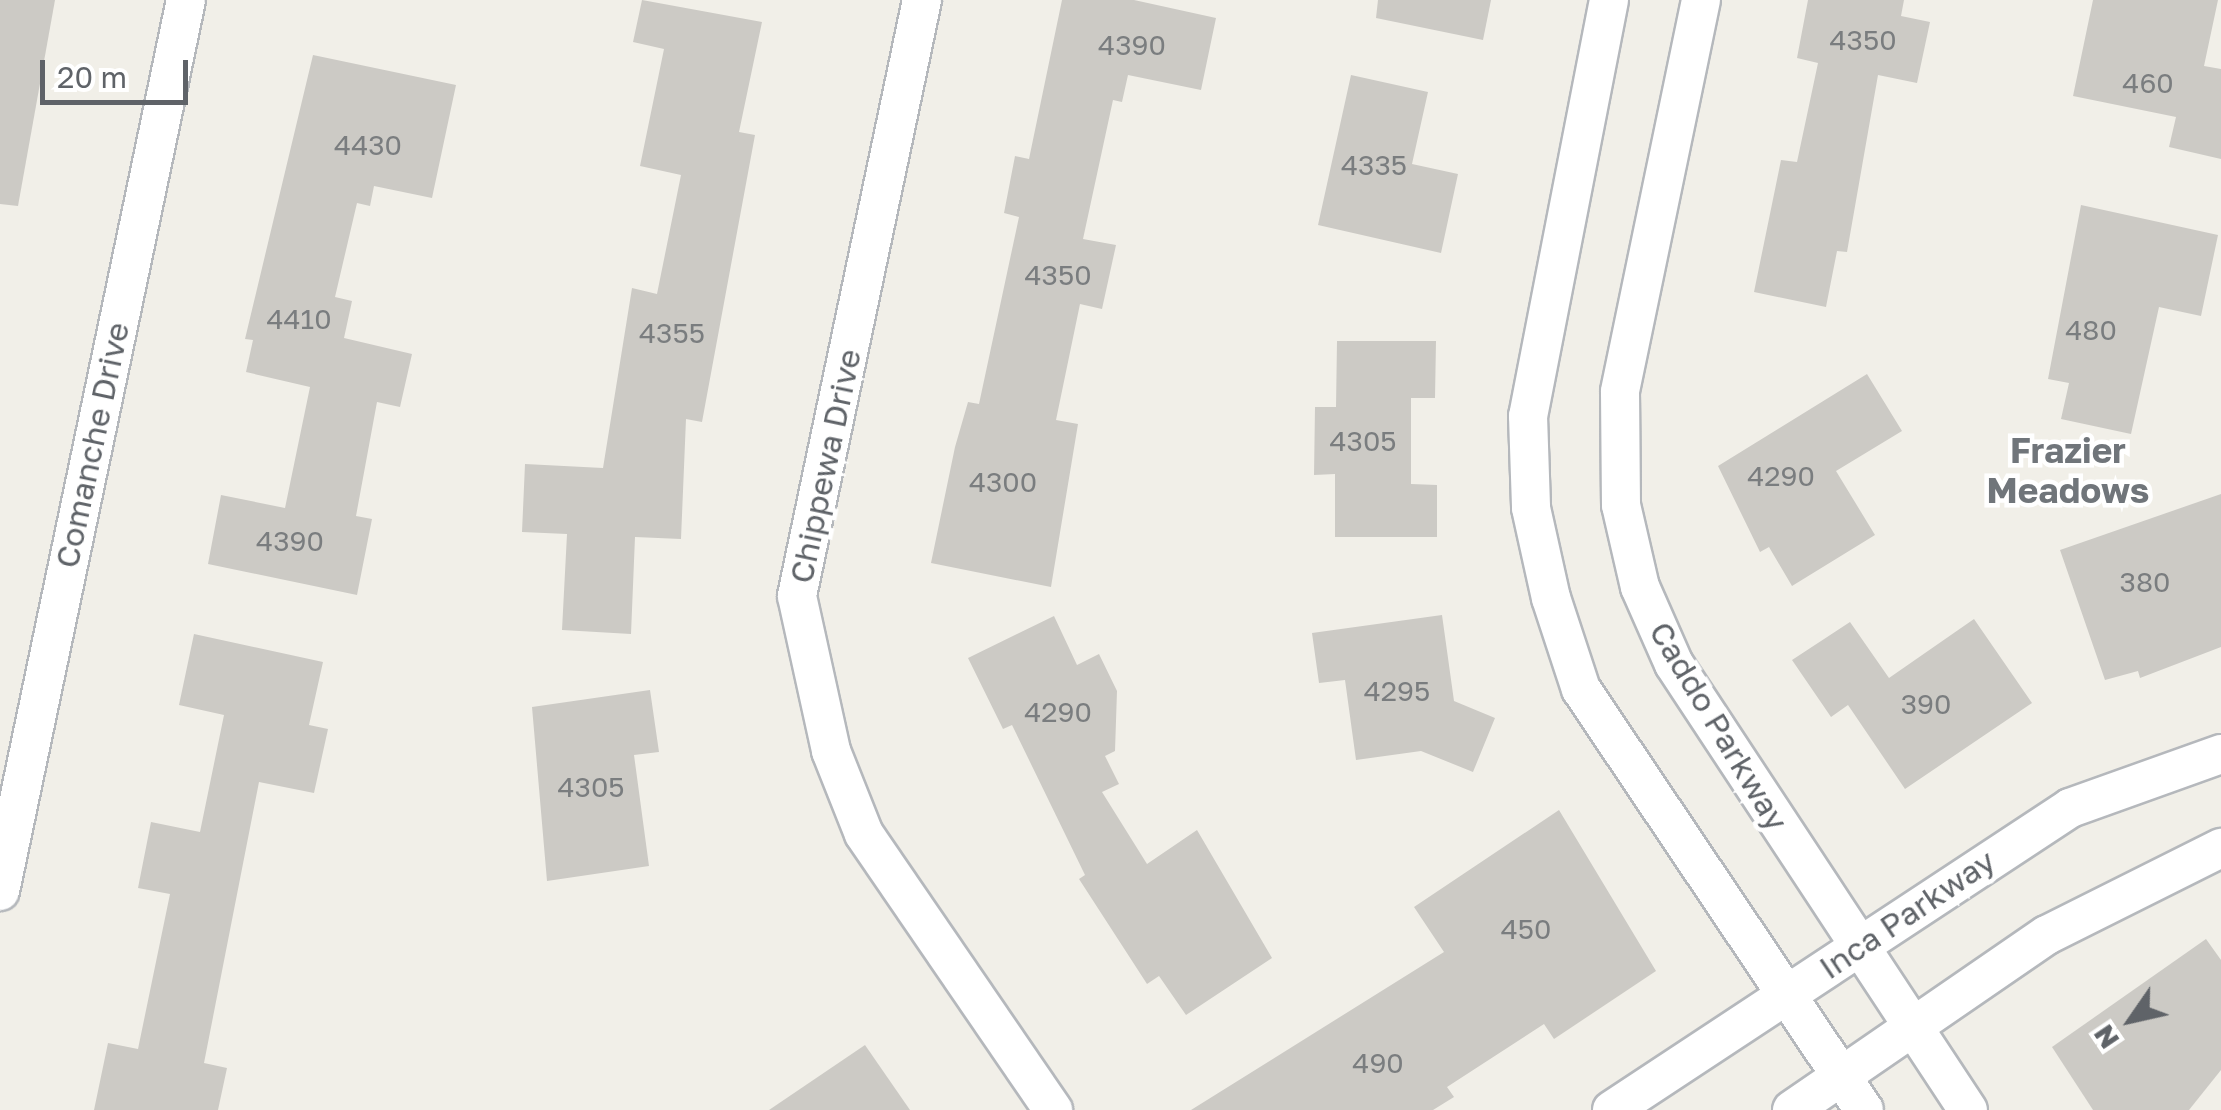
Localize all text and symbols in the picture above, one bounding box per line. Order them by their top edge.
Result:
house number: 4350 [1829,23,1897,57]
house number: 4390 [1098,28,1166,62]
scale bar [45,40,192,102]
text: 20 m [57,59,127,95]
house number: 460 [2122,66,2174,100]
house number: 4430 [334,128,402,162]
house number: 4335 [1341,148,1407,182]
house number: 4350 [1024,258,1092,292]
house number: 4410 [266,302,332,336]
house number: 480 [2065,313,2117,347]
house number: 4355 [639,316,705,350]
street label: Comanche Drive [47,319,137,571]
street label: Chippewa Drive [781,345,869,587]
house number: 4305 [1329,424,1397,458]
district label: Frazier Meadows [1987,429,2149,511]
house number: 4290 [1747,459,1815,493]
house number: 4300 [969,465,1037,499]
house number: 4390 [256,524,324,558]
house number: 380 [2120,565,2170,599]
street label: Caddo Parkway [1642,615,1796,837]
house number: 4295 [1364,674,1430,708]
house number: 390 [1901,687,1951,721]
house number: 4290 [1024,695,1092,729]
house number: 4305 [557,770,625,804]
street label: Inca Parkway [1812,841,2002,987]
house number: 450 [1501,912,1551,946]
north arrow [2081,970,2181,1070]
text: N [2086,1019,2125,1055]
house number: 490 [1352,1046,1404,1080]

